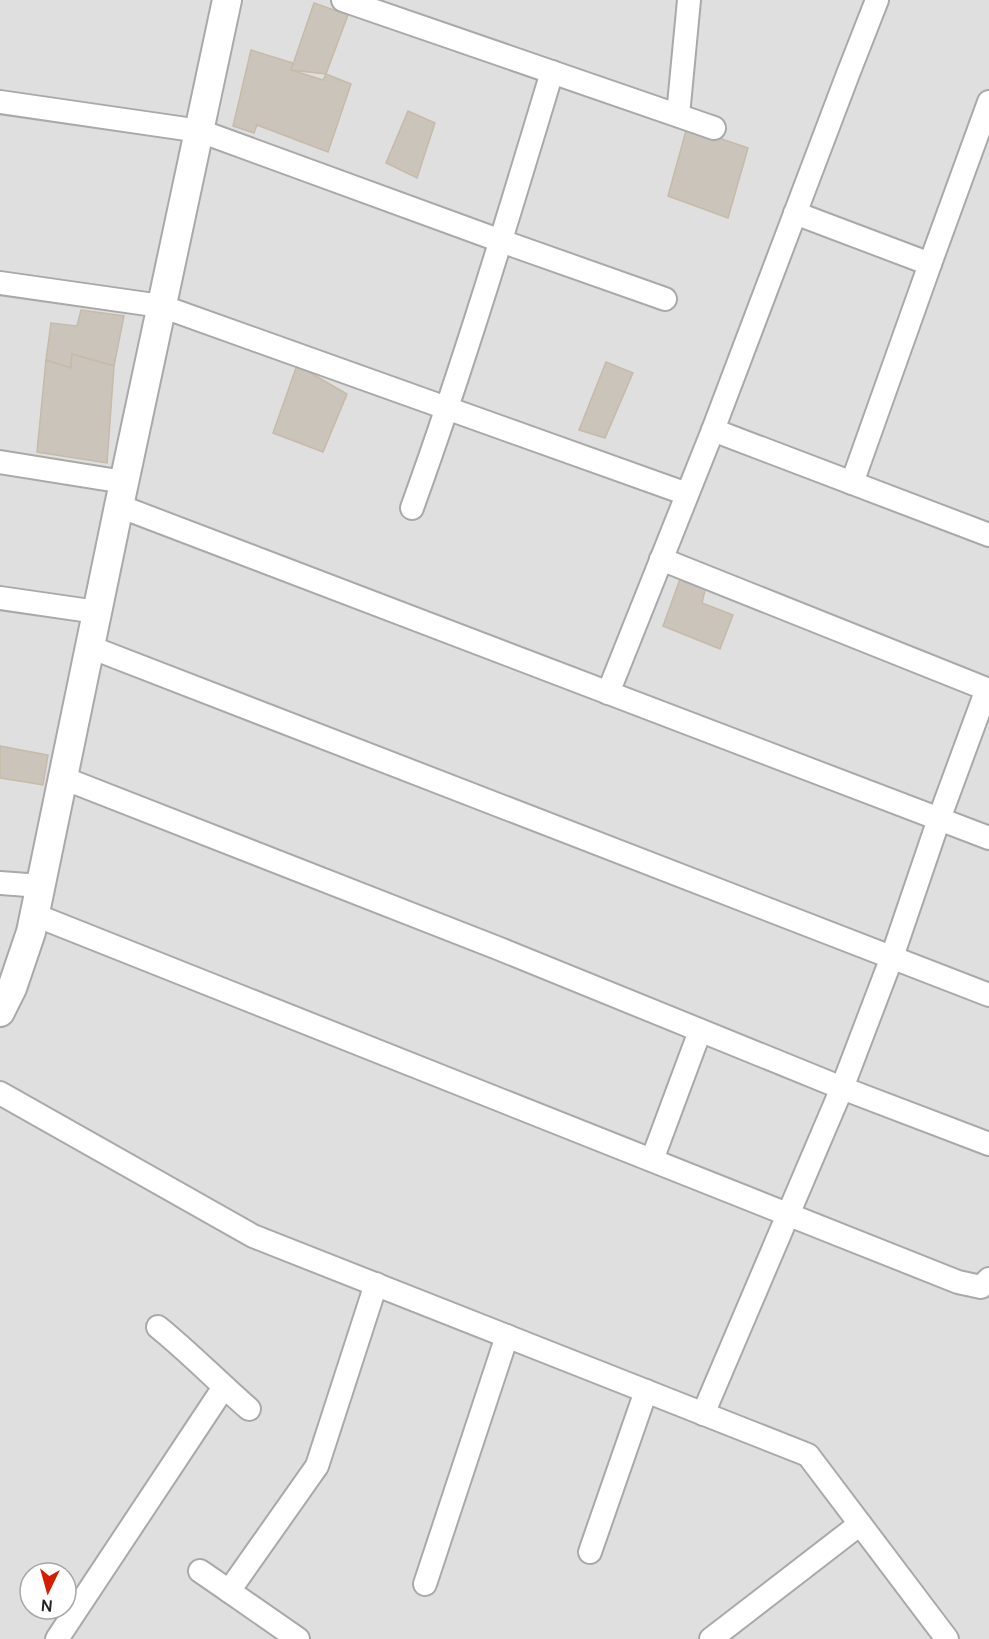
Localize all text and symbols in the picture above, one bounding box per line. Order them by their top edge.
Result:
north arrow [18,1561,78,1621]
text: N [40,1594,53,1617]

